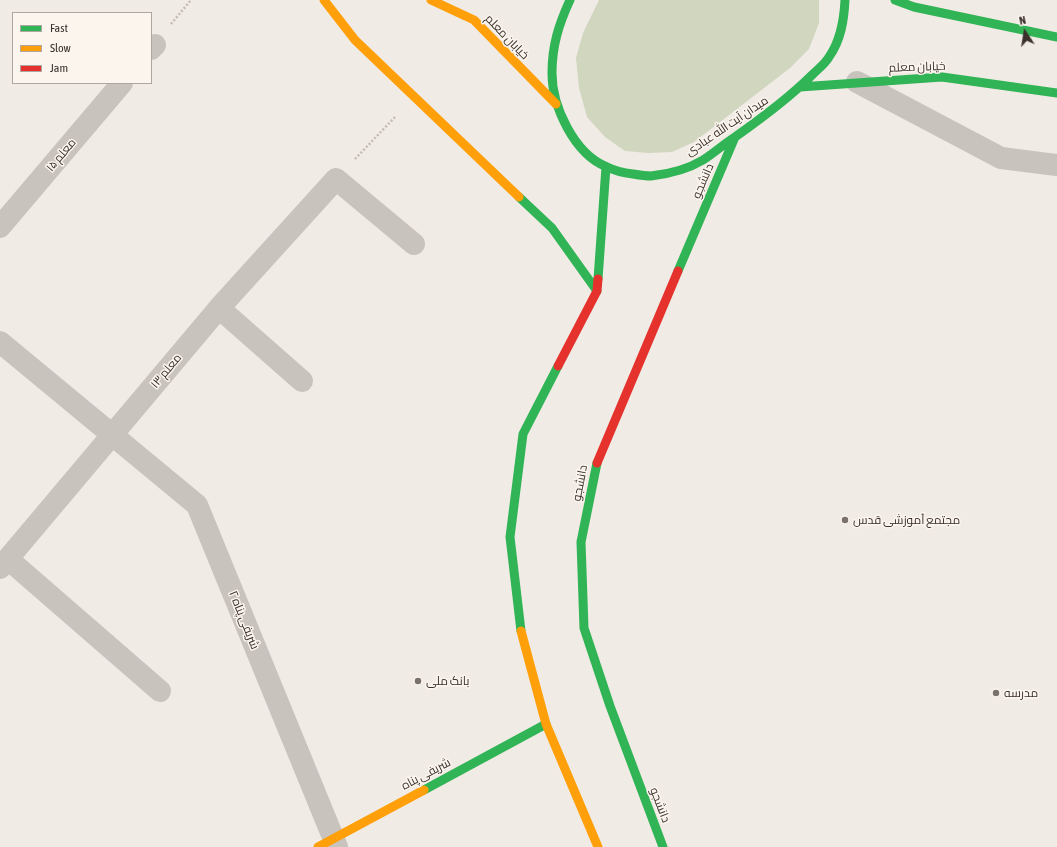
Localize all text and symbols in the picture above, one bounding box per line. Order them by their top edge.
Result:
street label: خیابان معلم [482,11,532,63]
legend [12,12,152,84]
north arrow [1005,12,1045,52]
text: N [1018,14,1027,27]
text: Fast [50,21,68,35]
text: Slow [50,41,71,55]
street label: خیابان معلم [888,59,946,75]
text: Jam [50,61,68,75]
street label: میدان آیت الله عبادی [683,93,771,159]
street label: معلم ۱۵ [43,135,79,175]
street label: دانشجو [689,161,717,201]
street label: معلم ۱۳ [148,351,184,391]
street label: دانشجو [569,464,591,502]
place label: مجتمع آموزشی قدس [853,513,960,527]
marker: مجتمع آموزشی قدس [840,515,850,525]
street label: شریفی پناه ۲ [226,589,262,651]
place label: بانک ملی [426,674,469,688]
marker: بانک ملی [413,676,423,686]
place label: مدرسه [1004,686,1038,700]
marker: مدرسه [991,688,1001,698]
street label: شریفی پناه [399,755,453,793]
street label: دانشجو [647,785,673,825]

